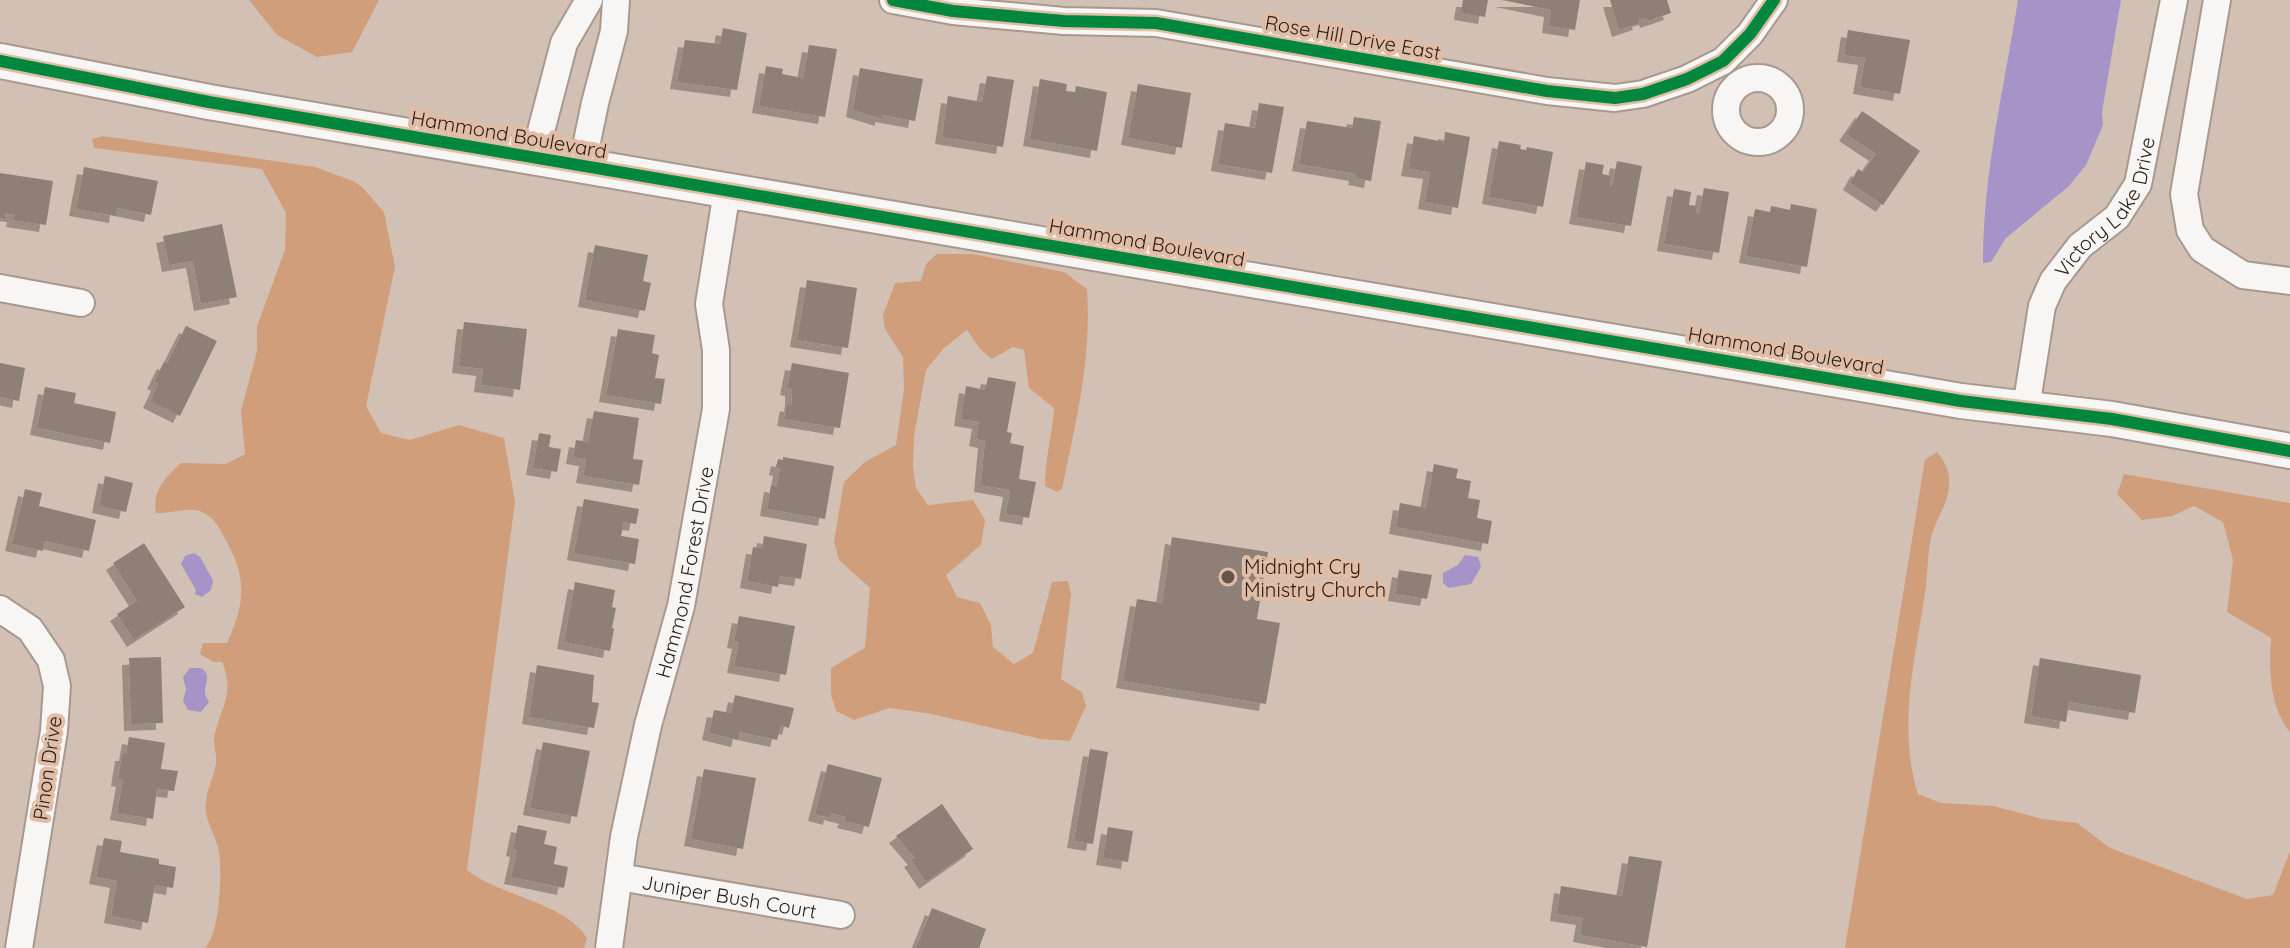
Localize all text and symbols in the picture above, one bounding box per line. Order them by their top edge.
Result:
street label: Rose Hill Drive East [1263,9,1443,65]
street label: Hammond Boulevard [409,104,609,164]
street label: Victory Lake Drive [2048,135,2159,282]
street label: Hammond Boulevard [1047,212,1247,272]
street label: Hammond Boulevard [1686,320,1886,380]
street label: Hammond Forest Drive [649,464,718,681]
place label: Midnight Cry Ministry Church [1244,554,1386,602]
marker: Midnight Cry Ministry Church [1219,568,1237,586]
street label: Pinon Drive [27,714,67,822]
street label: Juniper Bush Court [640,869,819,923]

